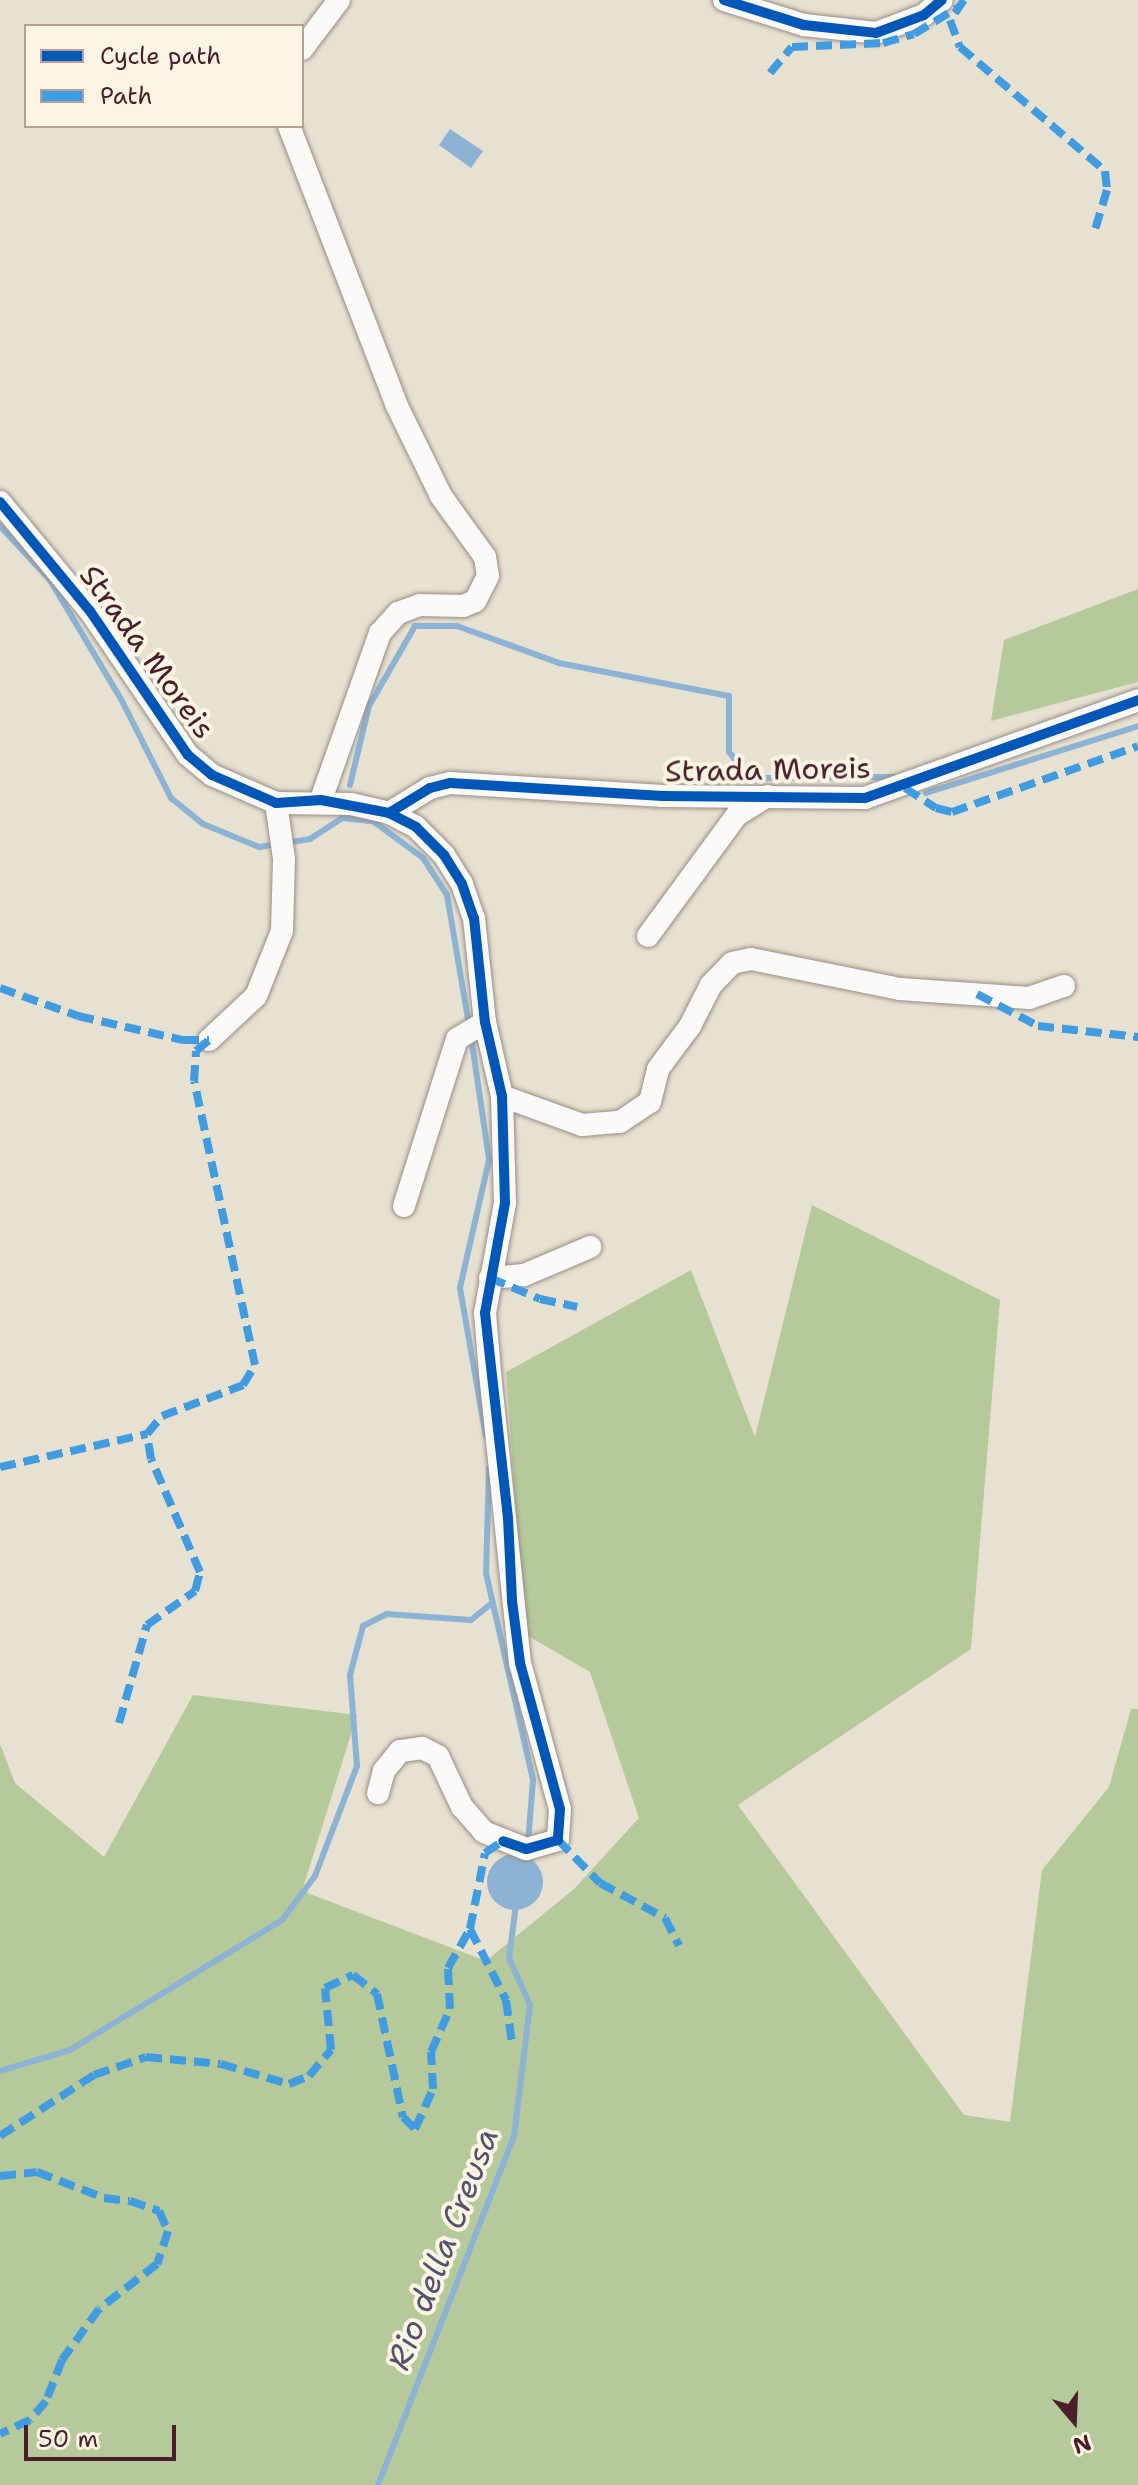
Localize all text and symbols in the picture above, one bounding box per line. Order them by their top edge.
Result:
legend [24,24,304,128]
text: Cycle path [100,40,221,72]
text: Path [100,80,152,112]
street label: Strada Moreis [72,558,222,746]
street label: Strada Moreis [665,750,871,790]
water label: Rio della Creusa [379,2123,507,2375]
north arrow [1034,2381,1114,2461]
scale bar [28,2409,180,2459]
text: 50 m [38,2423,98,2455]
text: N [1069,2428,1095,2461]

